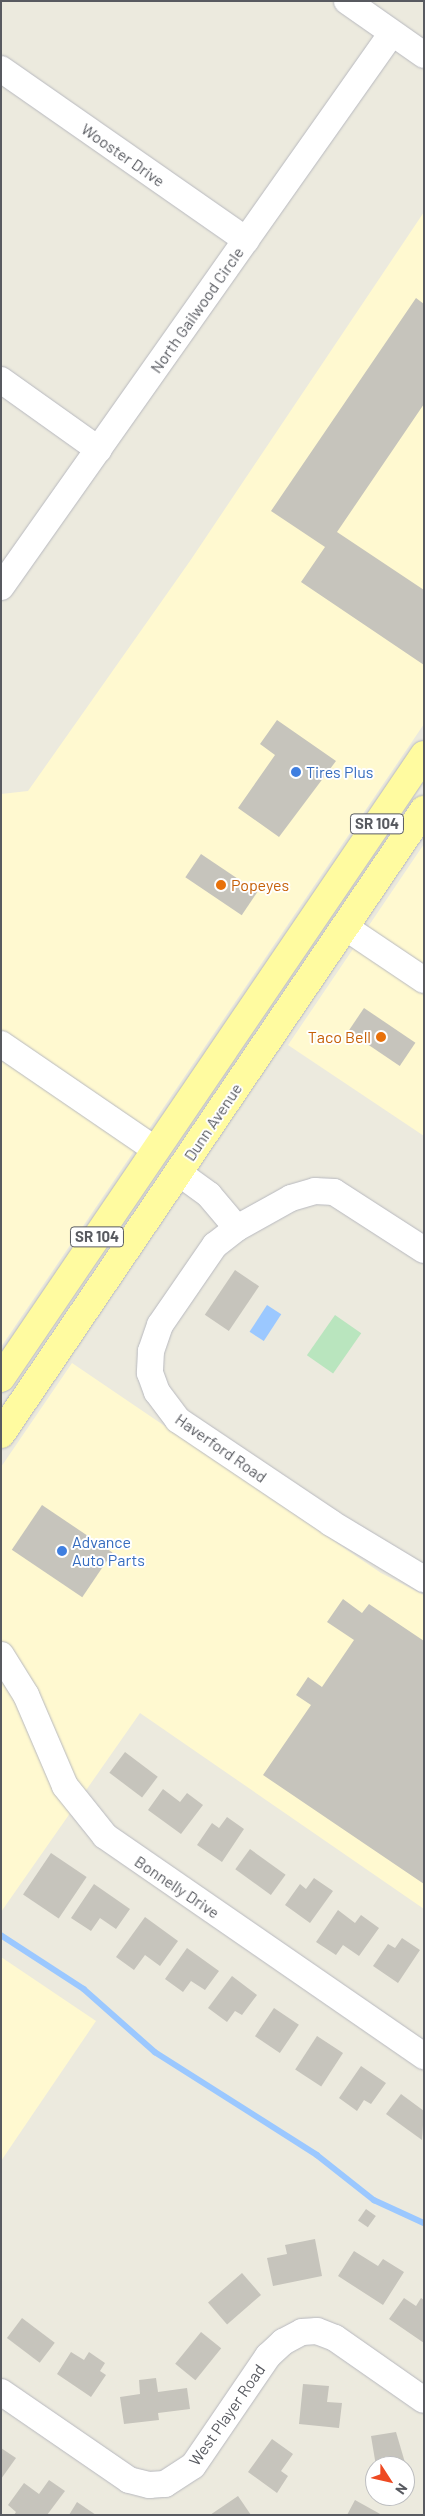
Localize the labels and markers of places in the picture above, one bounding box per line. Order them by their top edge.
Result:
place label: Tires Plus [306,762,373,782]
marker: Tires Plus [290,766,302,778]
place label: Popeyes [231,875,289,895]
marker: Popeyes [215,879,227,891]
place label: Taco Bell [308,1027,371,1047]
marker: Taco Bell [375,1031,387,1043]
place label: Advance Auto Parts [72,1532,145,1570]
marker: Advance Auto Parts [56,1545,68,1557]

